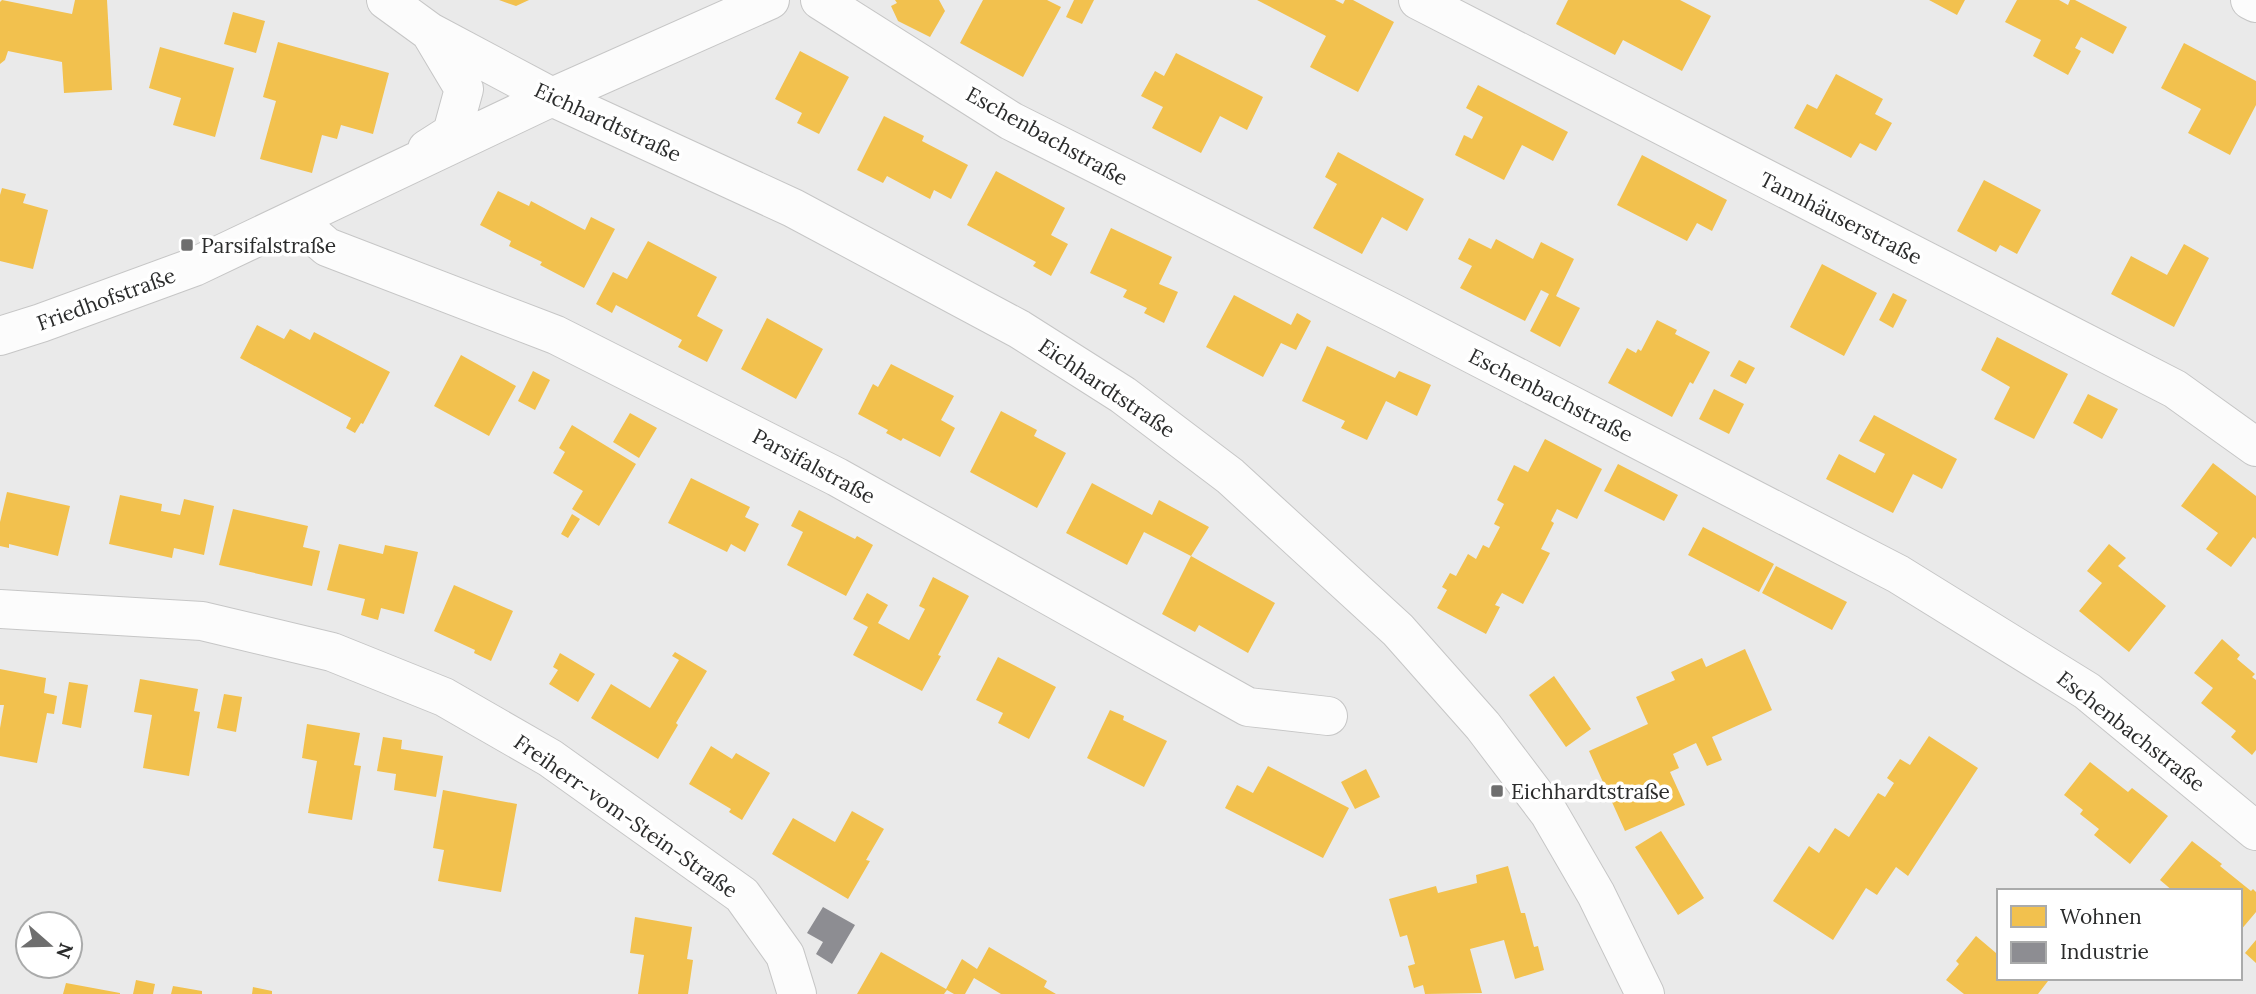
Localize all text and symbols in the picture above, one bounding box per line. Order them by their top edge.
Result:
street label: Eichhardtstraße [530,76,686,168]
street label: Eschenbachstraße [961,80,1133,192]
street label: Tannhäuserstraße [1755,165,1927,271]
place label: Parsifalstraße [201,232,336,259]
marker: Parsifalstraße [179,237,195,253]
street label: Friedhofstraße [33,261,179,337]
street label: Eichhardtstraße [1034,332,1180,444]
street label: Eschenbachstraße [1464,342,1638,448]
street label: Parsifalstraße [748,422,880,510]
street label: Eschenbachstraße [2051,665,2211,797]
street label: Freiherr-vom-Stein-Straße [509,728,743,904]
place label: Eichhardtstraße [1511,778,1670,805]
marker: Eichhardtstraße [1489,783,1505,799]
legend [1997,889,2242,980]
text: Wohnen [2060,903,2142,930]
north arrow [14,910,84,980]
text: Industrie [2060,938,2149,965]
text: N [51,940,79,962]

